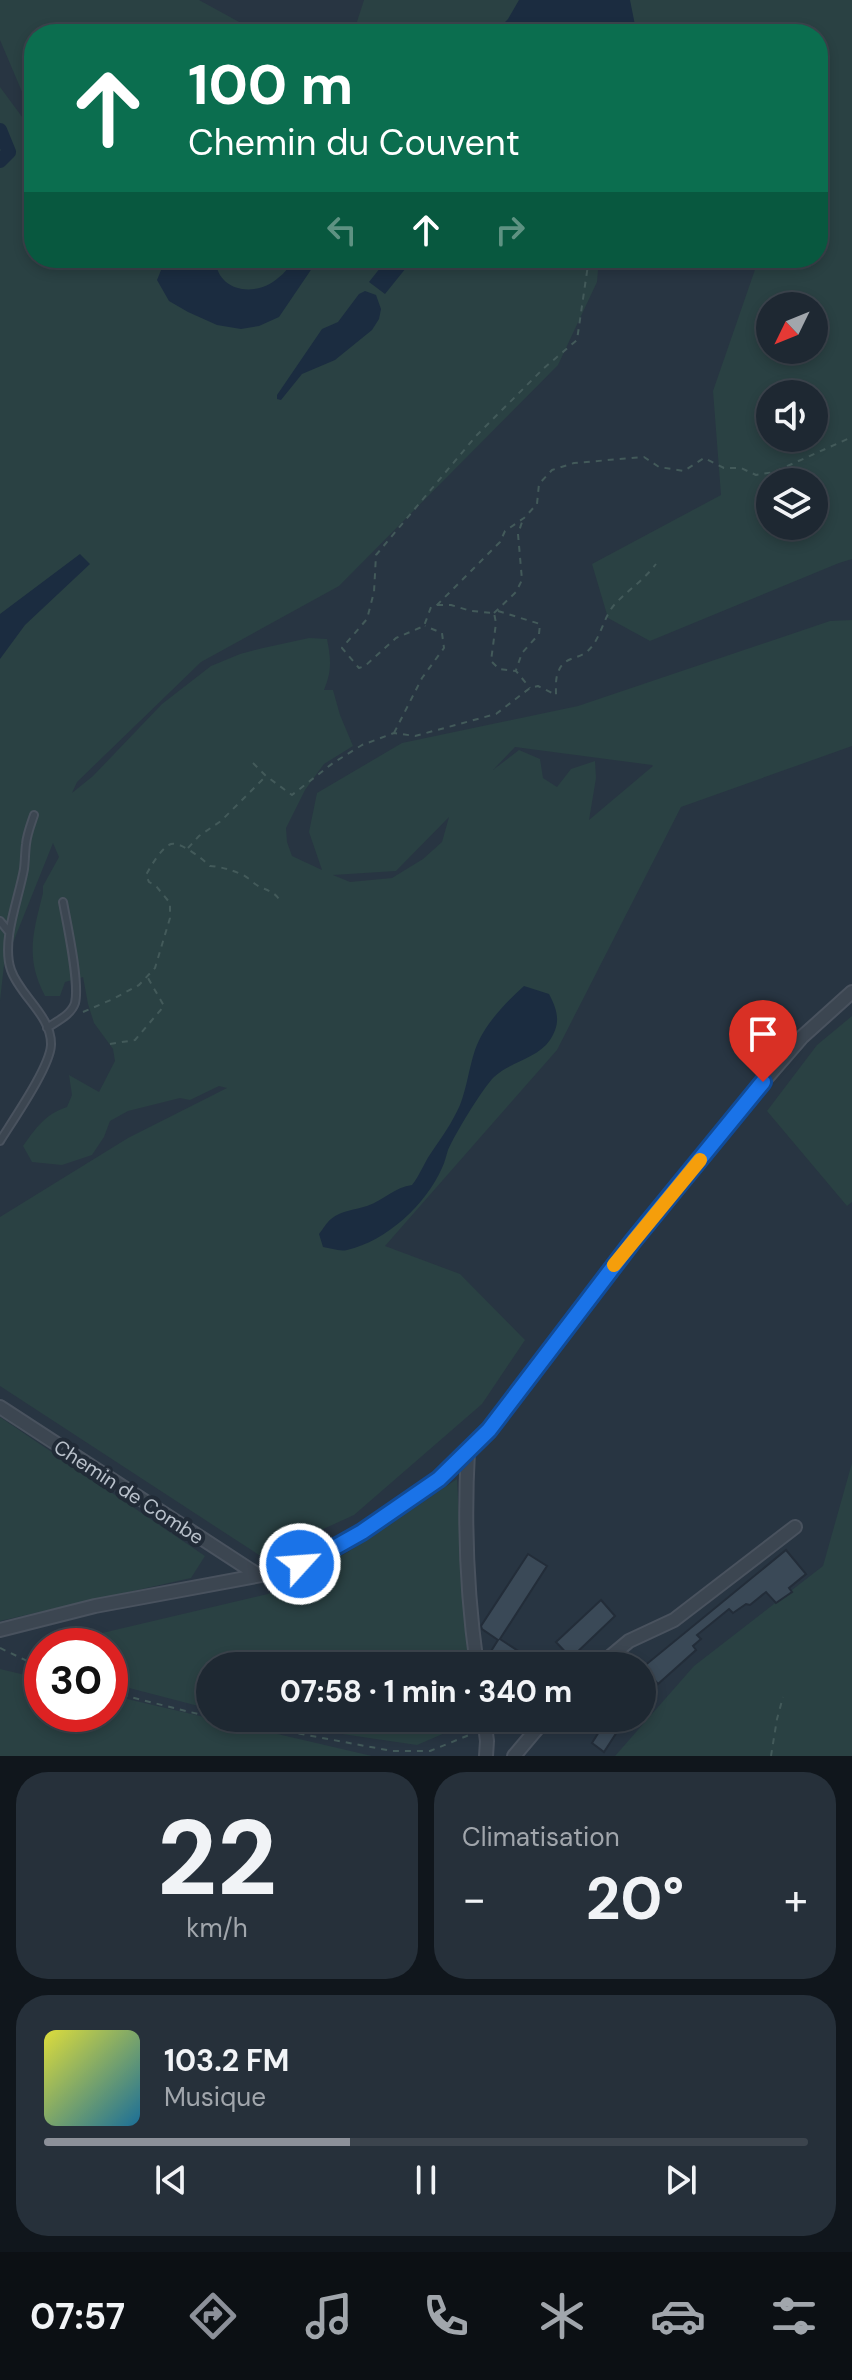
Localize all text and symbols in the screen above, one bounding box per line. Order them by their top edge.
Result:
text: 100 m [188,48,353,121]
icon: ahead [56,56,160,160]
text: Chemin du Couvent [188,119,520,166]
icon: left [320,208,364,252]
icon: ahead [404,208,448,252]
icon: right [488,208,532,252]
north arrow [756,292,828,364]
map controls [756,292,828,540]
button: sound [756,380,828,452]
button: layers [756,468,828,540]
pin [729,1000,797,1082]
icon: arrive [741,1012,785,1056]
street label: Chemin de Combe [49,1434,209,1550]
position arrow [258,1522,342,1606]
speed limit sign: 30 [24,1628,128,1732]
text: 07:58 · 1 min · 340 m [280,1672,572,1711]
text: 22 [157,1791,277,1926]
text: Climatisation [462,1820,620,1854]
text: 20° [586,1859,684,1938]
text: − [462,1870,486,1928]
text: + [784,1870,808,1928]
text: km/h [186,1911,248,1945]
text: 103.2 FM [164,2041,289,2080]
text: Musique [164,2080,266,2114]
icon: previous [149,2158,193,2202]
icon: pause [404,2158,448,2202]
icon: next [659,2158,703,2202]
icon: directions [185,2288,241,2344]
icon: music [301,2288,357,2344]
icon: phone [418,2288,474,2344]
icon: climate [534,2288,590,2344]
icon: car [650,2288,706,2344]
icon: filters [766,2288,822,2344]
text: 07:57 [30,2293,125,2340]

